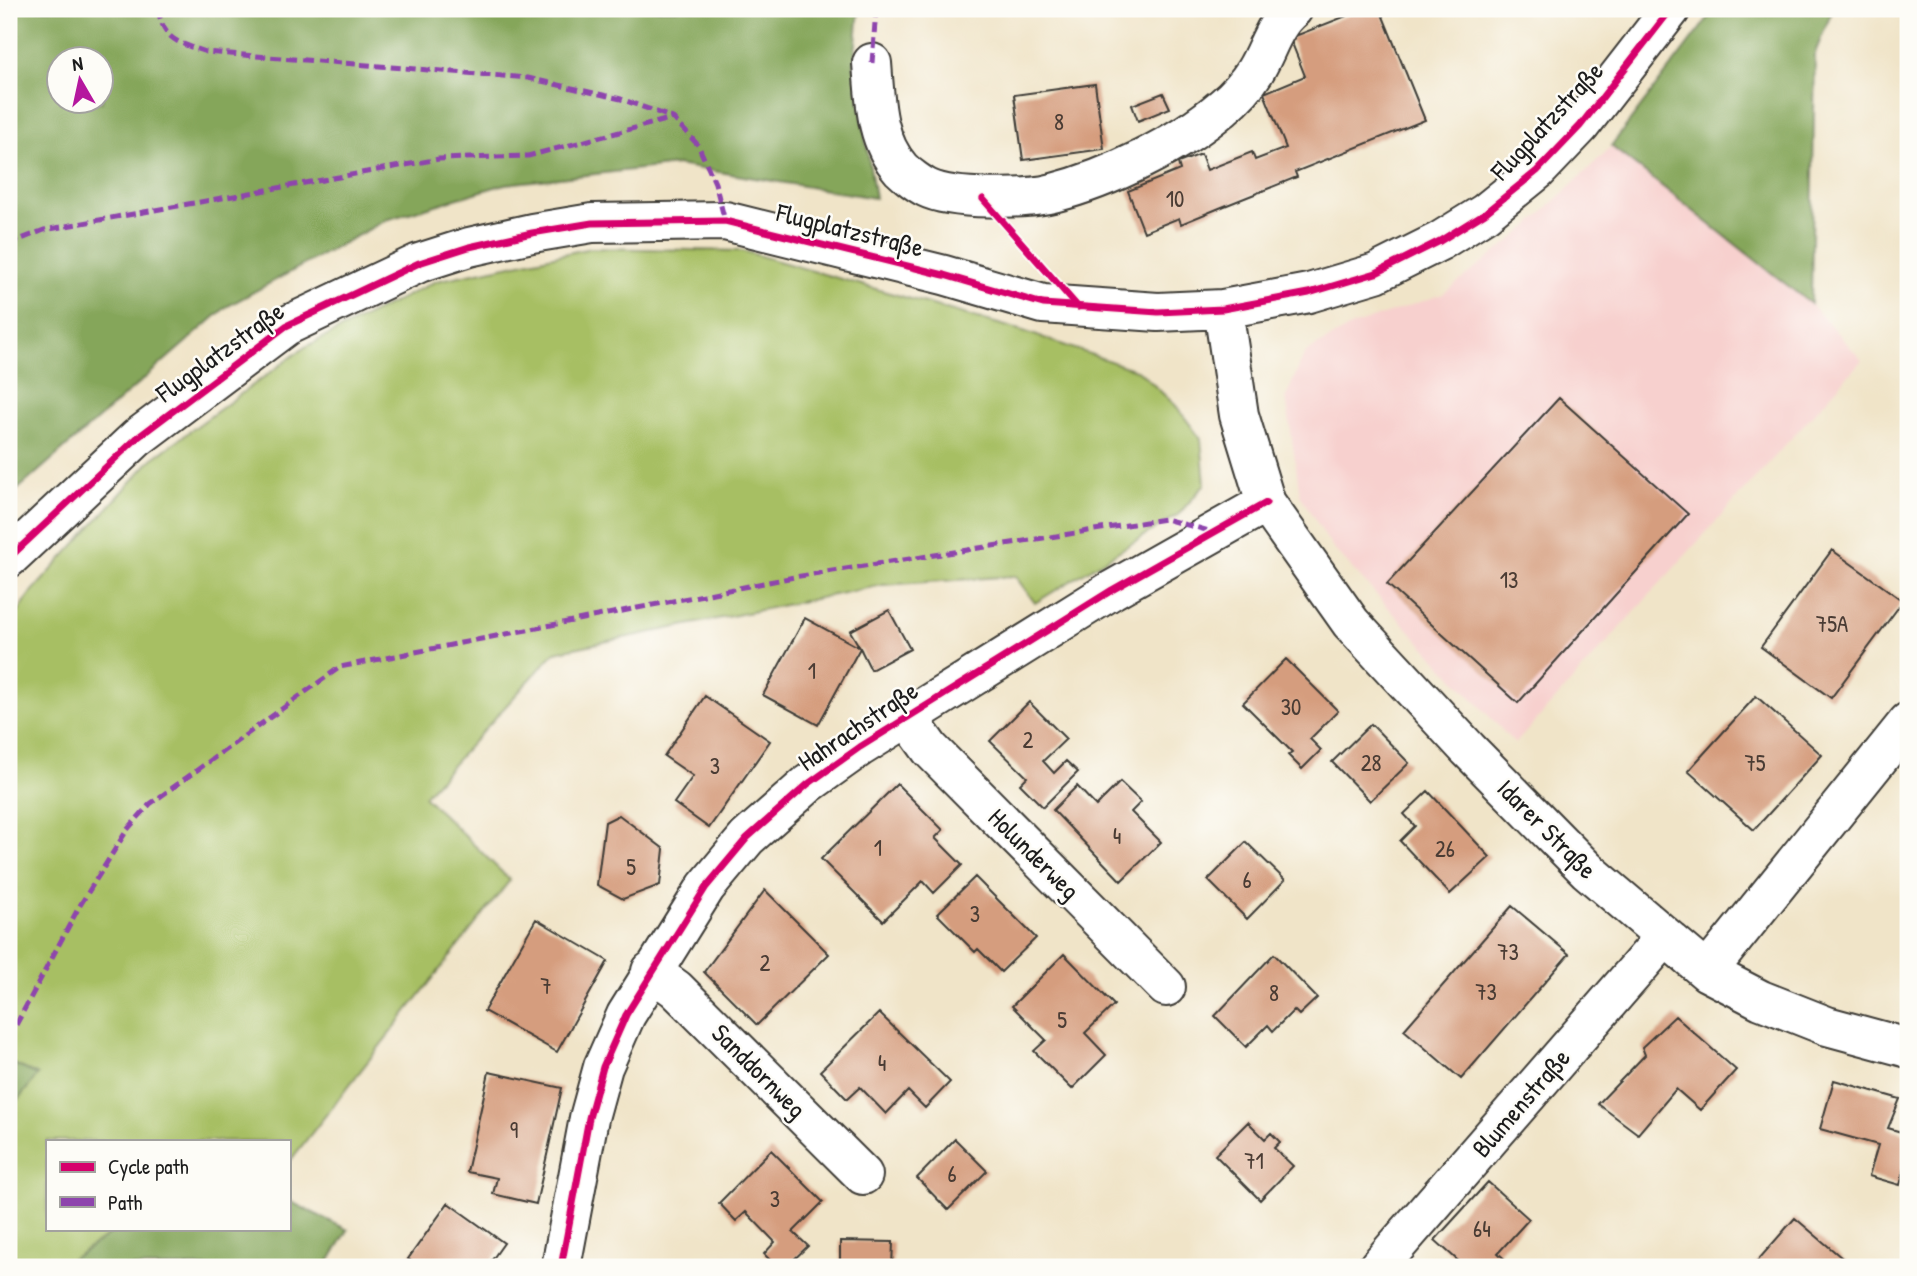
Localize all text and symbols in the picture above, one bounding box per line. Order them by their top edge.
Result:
north arrow [46,46,116,116]
text: N [70,50,84,77]
street label: Flugplatzstraße [1482,54,1611,188]
house number: 8 [1054,106,1064,137]
house number: 10 [1166,183,1184,214]
street label: Flugplatzstraße [772,194,927,265]
street label: Flugplatzstraße [148,293,291,410]
house number: 13 [1500,564,1518,595]
house number: 75A [1816,608,1848,639]
house number: 1 [808,655,816,686]
street label: Hahrachstraße [791,673,925,779]
house number: 30 [1281,691,1301,722]
house number: 2 [1023,724,1034,755]
house number: 28 [1361,747,1381,778]
house number: 75 [1744,747,1766,778]
house number: 3 [710,750,720,781]
street label: Idarer Straße [1490,771,1605,886]
street label: Holunderweg [981,800,1088,907]
house number: 4 [1113,820,1121,851]
house number: 1 [874,832,882,863]
house number: 26 [1435,833,1455,864]
house number: 5 [626,851,636,882]
house number: 6 [1242,864,1252,895]
house number: 3 [970,898,980,929]
house number: 73 [1497,936,1519,967]
house number: 2 [760,947,771,978]
house number: 7 [540,970,552,1001]
house number: 73 [1475,976,1497,1007]
house number: 8 [1269,977,1279,1008]
house number: 5 [1057,1004,1067,1035]
street label: Sanddornweg [704,1016,814,1126]
street label: Blumenstraße [1464,1041,1578,1165]
house number: 4 [878,1047,886,1078]
house number: 9 [510,1114,518,1145]
legend [46,1140,290,1230]
house number: 71 [1244,1145,1264,1176]
text: Cycle path [108,1152,189,1181]
house number: 6 [947,1158,957,1189]
house number: 3 [770,1183,780,1214]
text: Path [108,1188,143,1217]
house number: 64 [1473,1213,1491,1244]

